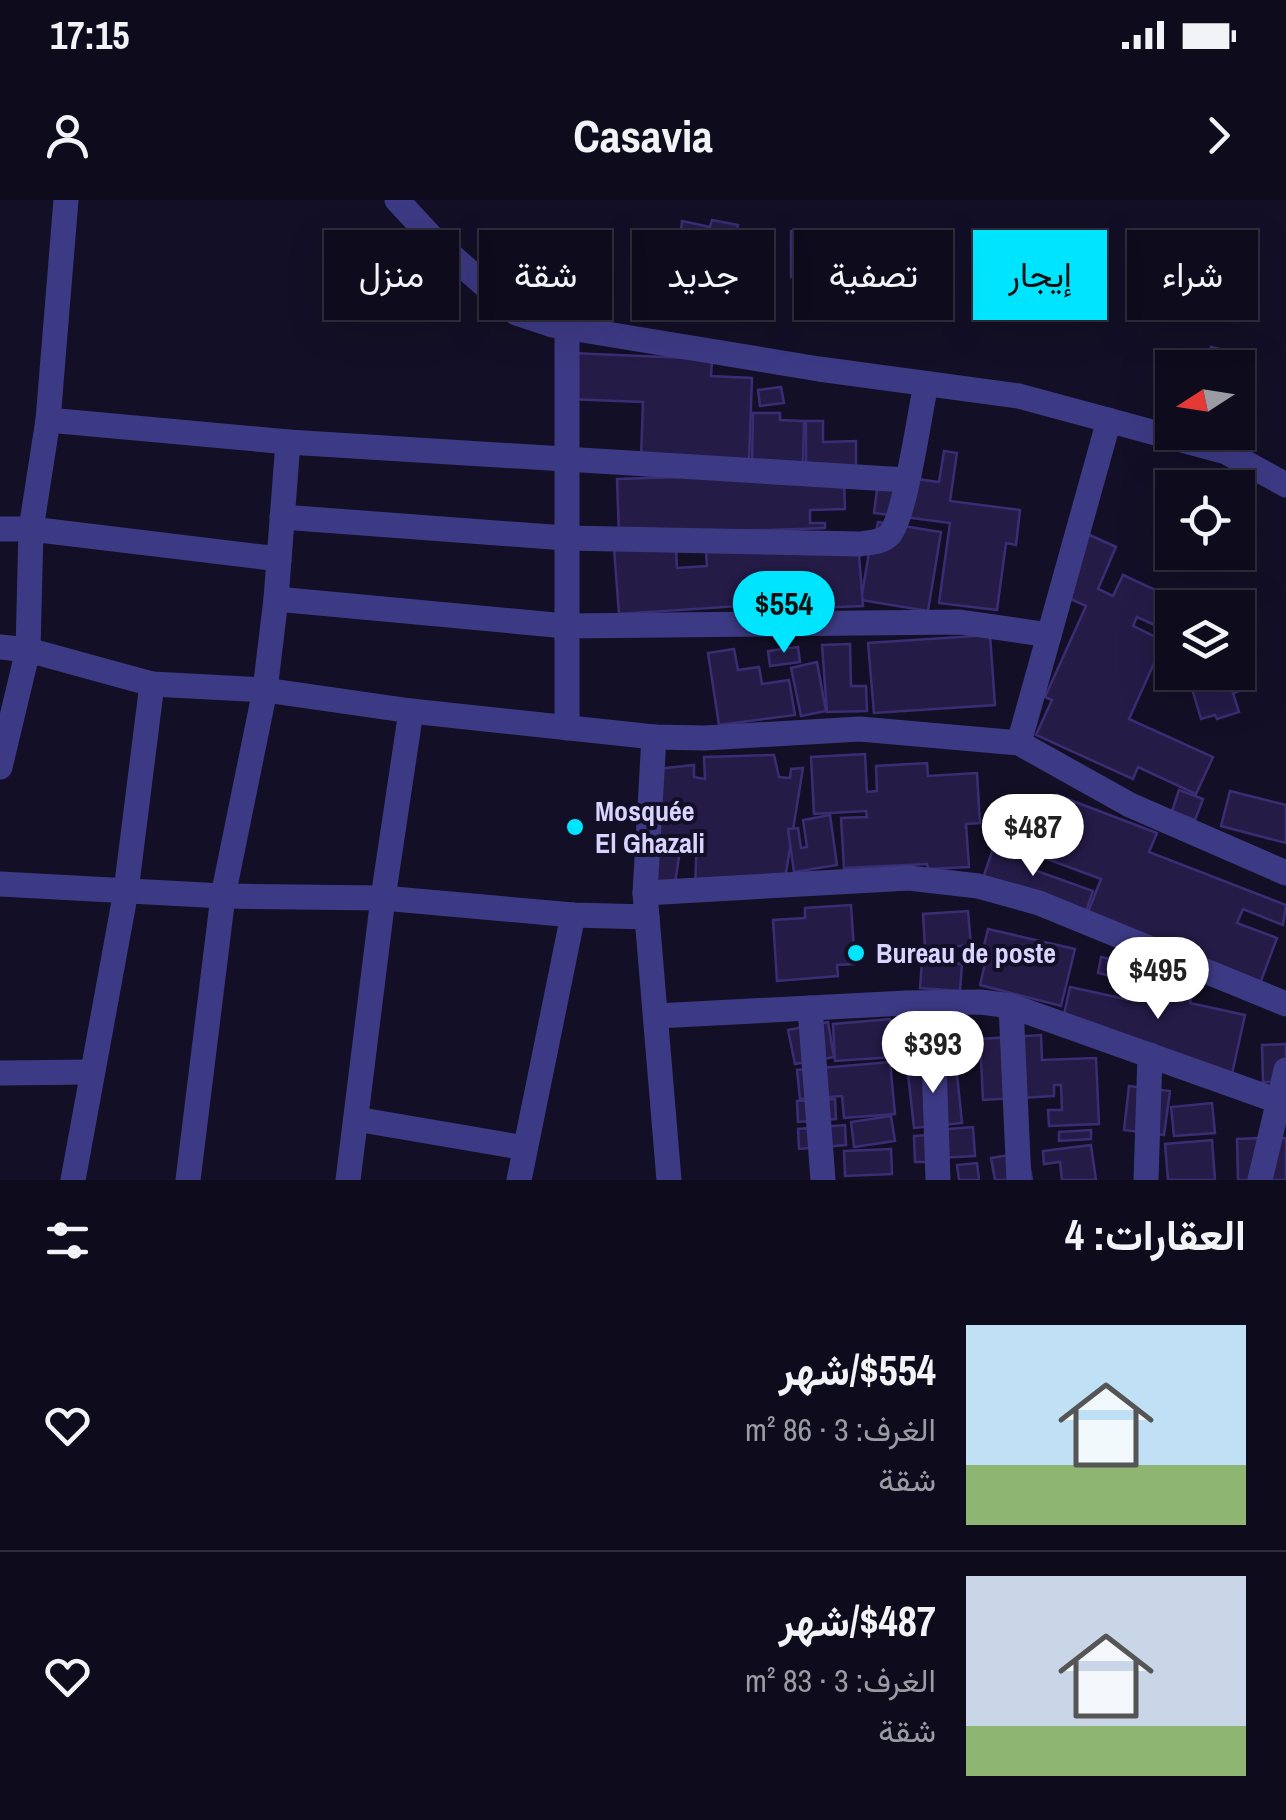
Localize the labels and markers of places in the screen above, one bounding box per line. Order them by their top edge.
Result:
pin: $554 [725,571,843,656]
place label: Mosquée El Ghazali [595,792,705,862]
pin: $487 [974,794,1092,879]
marker: Mosquée El Ghazali [564,816,586,838]
place label: Bureau de poste [876,934,1056,972]
pin: $495 [1099,937,1217,1022]
marker: Bureau de poste [845,942,867,964]
pin: $393 [874,1011,992,1096]

